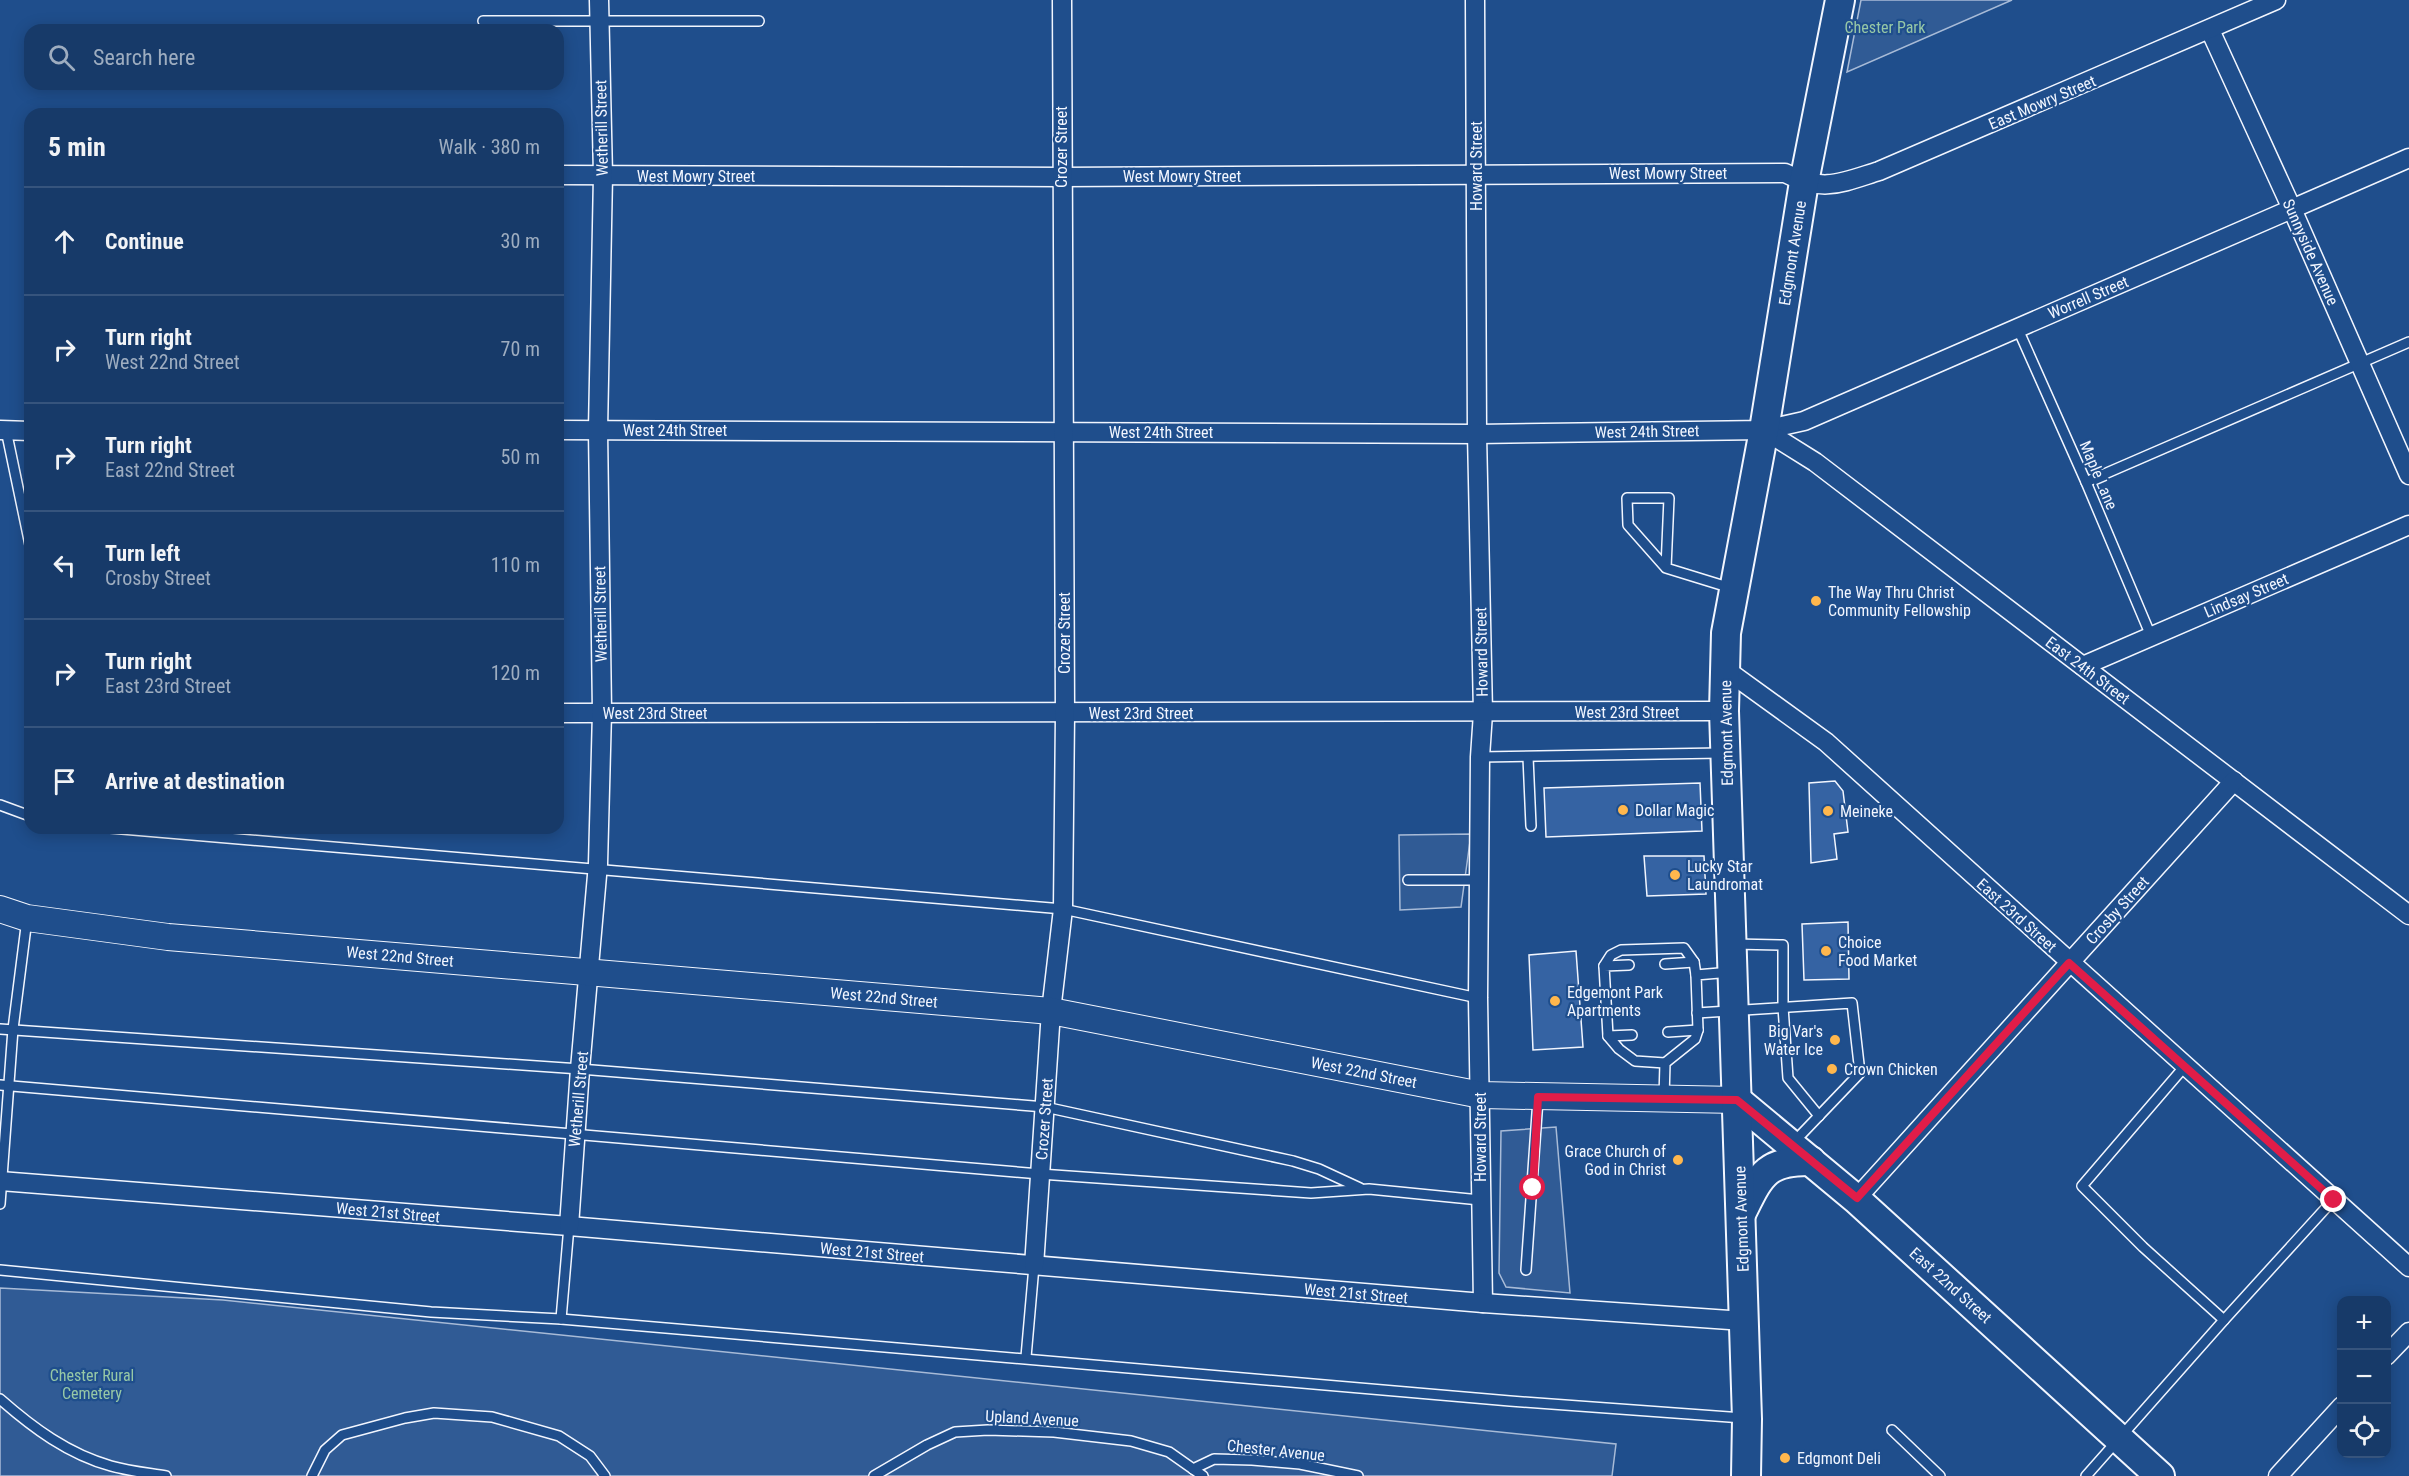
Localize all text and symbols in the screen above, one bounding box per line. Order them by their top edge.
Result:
park label: Chester Park [1845,18,1926,37]
search box [24,24,564,90]
icon: search [45,41,78,74]
text: Search here [93,45,195,70]
street label: East Mowry Street [1986,71,2099,134]
street label: Wetherill Street [591,79,612,176]
street label: Crozer Street [1052,106,1071,188]
street label: Howard Street [1467,121,1486,211]
text: 5 min [48,132,106,162]
text: Walk · 380 m [439,135,540,159]
street label: West Mowry Street [1609,164,1728,183]
street label: West Mowry Street [637,167,756,186]
street label: West Mowry Street [1123,167,1242,186]
street label: Sunnyside Avenue [2279,196,2342,308]
street label: Edgmont Avenue [1775,199,1810,307]
icon: ahead [48,225,81,258]
text: Continue [105,229,184,254]
text: 30 m [501,229,540,253]
street label: Worrell Street [2045,272,2132,323]
text: Turn right [105,325,192,350]
icon: right [48,333,81,366]
text: 70 m [501,337,540,361]
text: West 22nd Street [105,350,240,374]
street label: West 24th Street [623,421,728,440]
street label: West 24th Street [1595,421,1700,442]
street label: West 24th Street [1109,423,1214,442]
text: Turn right [105,433,192,458]
street label: Maple Lane [2076,438,2122,513]
icon: right [48,441,81,474]
text: 50 m [501,445,540,469]
text: East 22nd Street [105,458,235,482]
text: Turn left [105,541,180,566]
icon: left [48,549,81,582]
text: 110 m [491,553,540,577]
street label: Wetherill Street [590,565,611,662]
text: Crosby Street [105,566,211,590]
street label: Lindsay Street [2201,569,2291,622]
place label: The Way Thru Christ Community Fellowship [1828,583,1971,620]
street label: Crozer Street [1055,592,1074,674]
marker: The Way Thru Christ Community Fellowship [1809,594,1823,608]
street label: Howard Street [1471,607,1492,697]
street label: East 24th Street [2042,632,2134,708]
text: Turn right [105,649,192,674]
icon: right [48,657,81,690]
text: 120 m [491,661,540,685]
text: East 23rd Street [105,674,231,698]
street label: Edgmont Avenue [1716,680,1737,786]
street label: West 23rd Street [1575,703,1680,722]
street label: West 23rd Street [603,704,708,723]
street label: West 23rd Street [1089,704,1194,723]
icon: arrive [48,765,81,798]
text: Arrive at destination [105,769,285,794]
place label: Dollar Magic [1635,801,1714,820]
place label: Meineke [1840,802,1893,821]
marker: Dollar Magic [1616,803,1630,817]
marker: Meineke [1821,804,1835,818]
place label: Lucky Star Laundromat [1687,857,1763,894]
marker: Lucky Star Laundromat [1668,868,1682,882]
street label: Crosby Street [2082,872,2153,948]
street label: East 23rd Street [1973,875,2061,956]
place label: Choice Food Market [1838,933,1917,970]
street label: West 22nd Street [345,942,455,971]
marker: Choice Food Market [1819,944,1833,958]
street label: West 22nd Street [829,983,939,1012]
place label: Edgemont Park Apartments [1567,983,1664,1020]
marker: Edgemont Park Apartments [1548,994,1562,1008]
place label: Big Var's Water Ice [1764,1022,1823,1059]
marker: Big Var's Water Ice [1828,1033,1842,1047]
street label: Wetherill Street [565,1050,592,1148]
street label: West 22nd Street [1309,1053,1419,1092]
place label: Crown Chicken [1844,1060,1938,1079]
marker: Crown Chicken [1825,1062,1839,1076]
street label: Crozer Street [1032,1077,1057,1161]
street label: Howard Street [1471,1092,1490,1182]
place label: Grace Church of God in Christ [1565,1142,1666,1179]
marker: Grace Church of God in Christ [1671,1153,1685,1167]
street label: Edgmont Avenue [1730,1166,1753,1272]
route start [1519,1174,1545,1200]
route end [2320,1186,2346,1212]
street label: West 21st Street [335,1198,441,1227]
street label: West 21st Street [819,1238,925,1267]
street label: East 22nd Street [1906,1244,1996,1327]
street label: West 21st Street [1303,1279,1409,1308]
map controls [2337,1296,2391,1458]
button: + [2337,1296,2391,1350]
button: − [2337,1350,2391,1404]
park label: Chester Rural Cemetery [50,1366,134,1403]
button: locate [2337,1404,2391,1458]
street label: Upland Avenue [985,1407,1079,1430]
street label: Chester Avenue [1226,1436,1326,1465]
place label: Edgmont Deli [1797,1449,1881,1468]
marker: Edgmont Deli [1778,1451,1792,1465]

